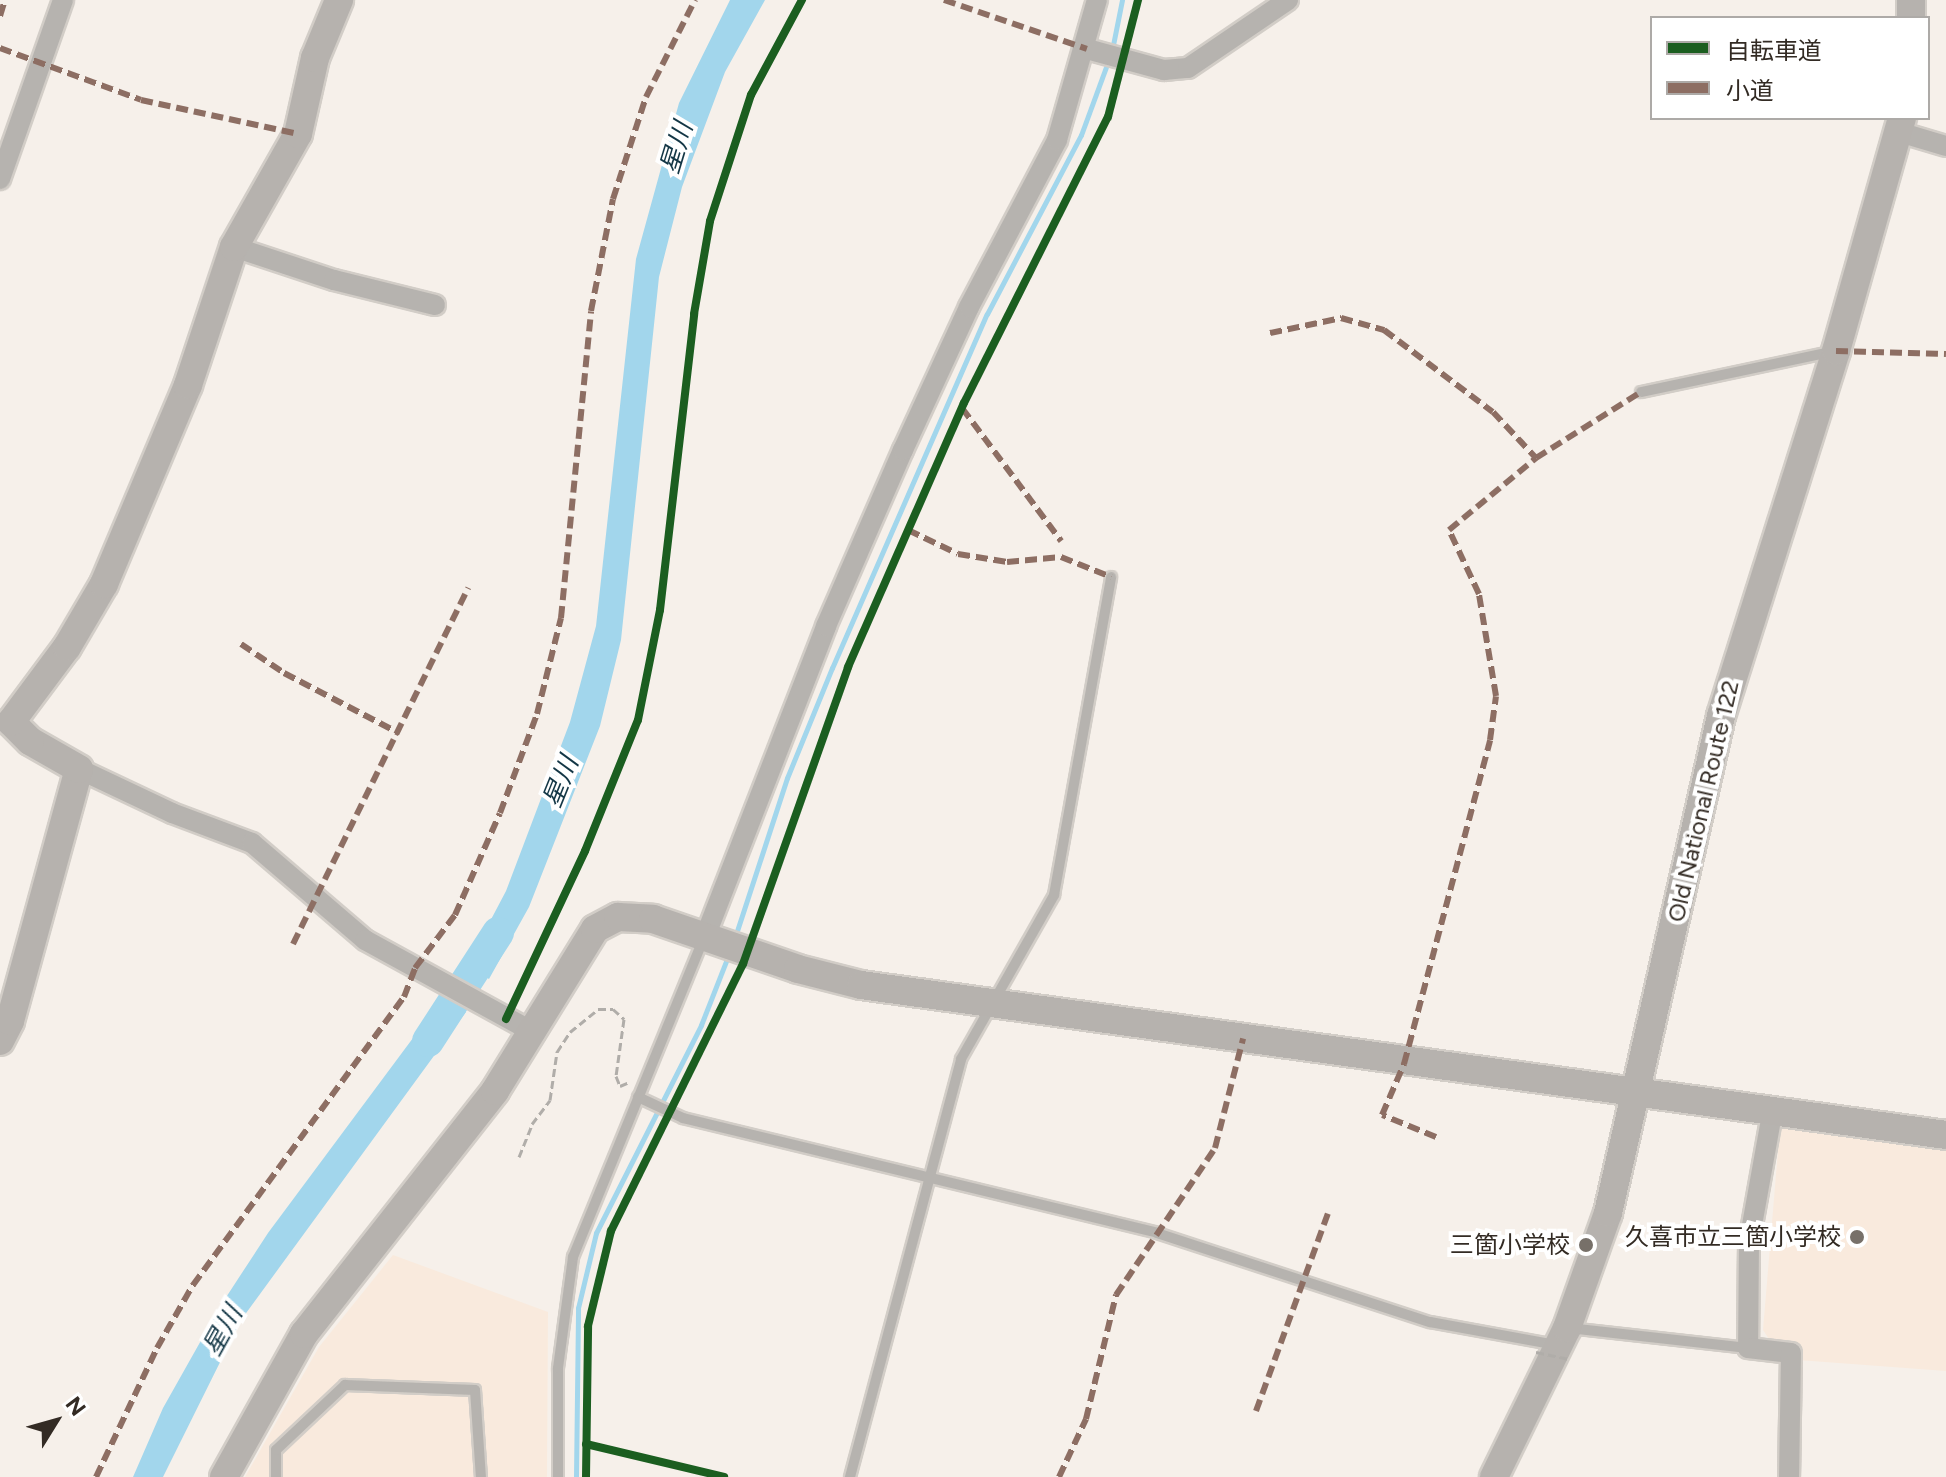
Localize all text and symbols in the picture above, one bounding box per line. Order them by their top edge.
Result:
legend [1650,16,1930,120]
text: 自転車道 [1726,36,1822,65]
text: 小道 [1726,76,1774,105]
water label: 星川 [654,119,700,177]
street label: Old National Route 122 [1661,677,1745,925]
water label: 星川 [537,752,585,812]
place label: 久喜市立三箇小学校 [1625,1223,1841,1251]
marker: 久喜市立三箇小学校 [1848,1228,1866,1246]
place label: 三箇小学校 [1450,1231,1570,1259]
marker: 三箇小学校 [1577,1236,1595,1254]
water label: 星川 [197,1301,249,1361]
north arrow [16,1381,96,1461]
text: N [60,1391,91,1421]

